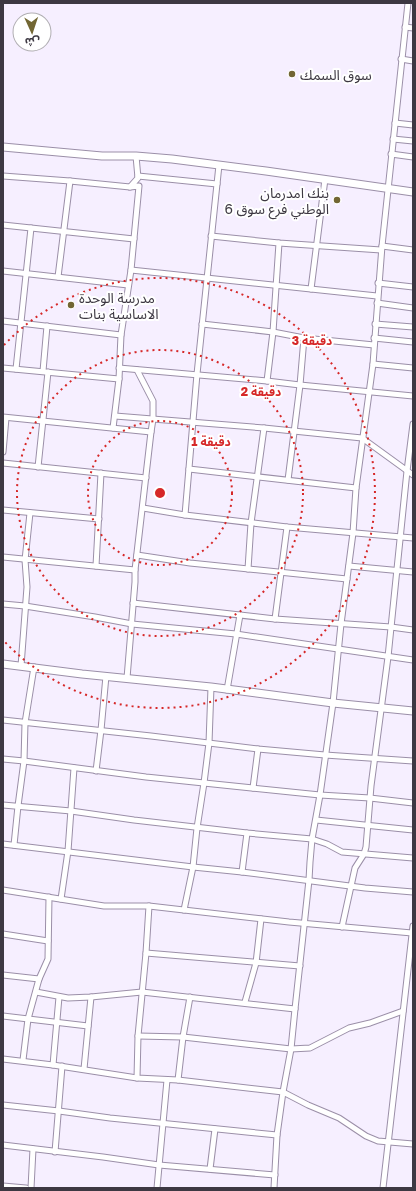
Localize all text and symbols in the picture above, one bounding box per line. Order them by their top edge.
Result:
north arrow [12,12,52,52]
text: ش [25,35,40,49]
place label: سوق السمك [300,66,372,84]
marker: سوق السمك [287,69,297,79]
place label: بنك امدرمان الوطني فرع سوق 6 [225,184,329,220]
marker: بنك امدرمان الوطني فرع سوق 6 [332,195,342,205]
place label: مدرسة الوحدة الاساسية بنات [79,289,159,322]
marker: مدرسة الوحدة الاساسية بنات [66,300,76,310]
text: 3 دقيقة [292,333,332,348]
text: 2 دقيقة [241,384,281,399]
text: 1 دقيقة [191,434,231,449]
centre of rings [153,486,167,500]

